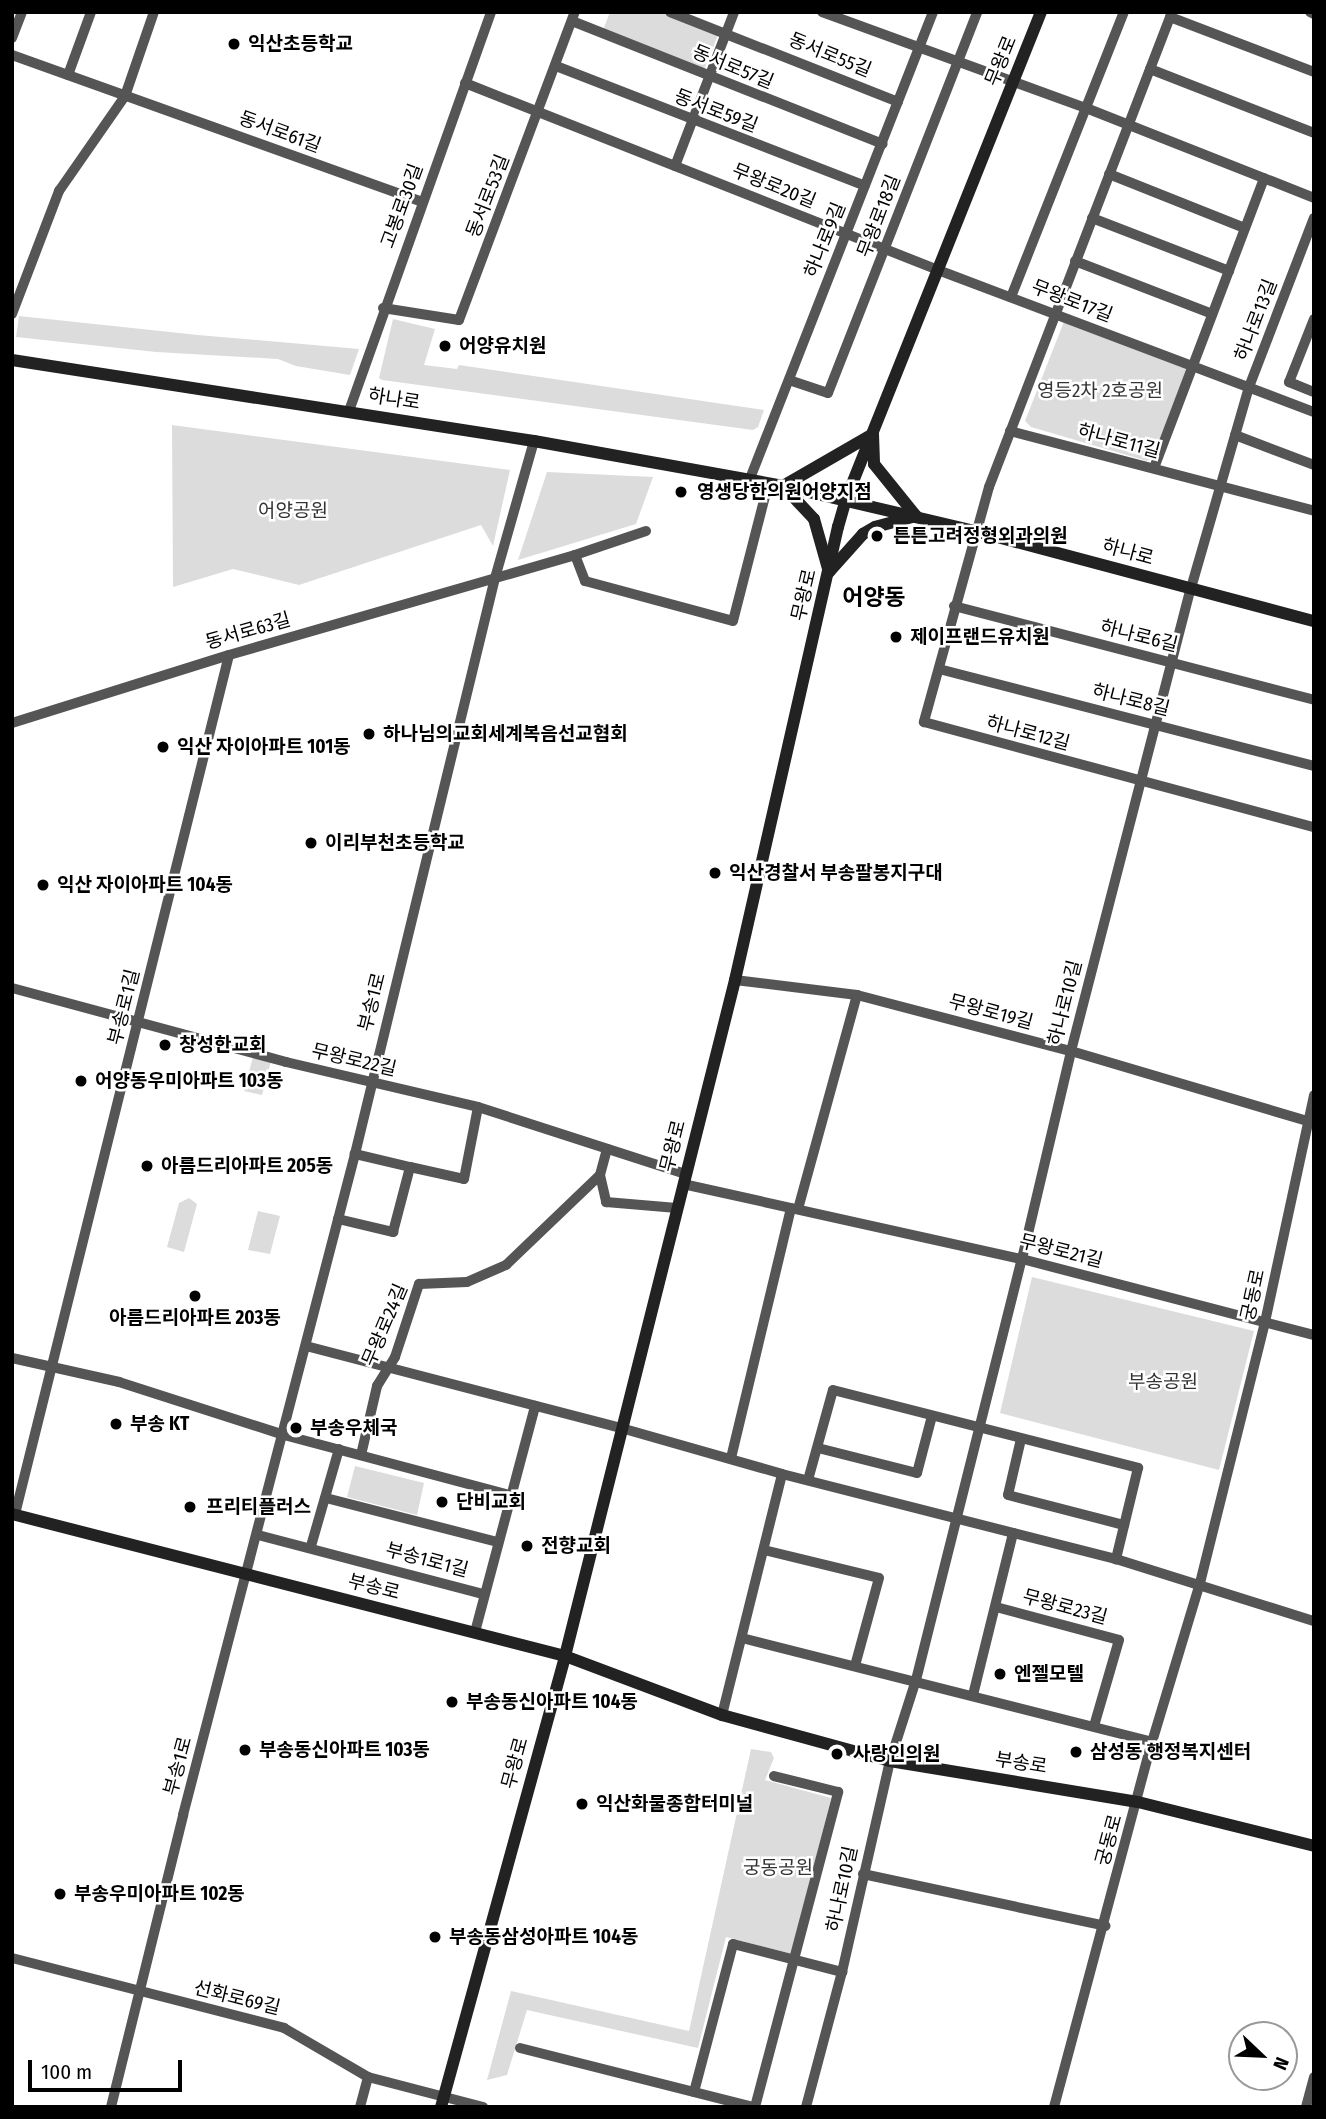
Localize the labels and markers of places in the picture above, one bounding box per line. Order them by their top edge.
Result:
place label: 익산초등학교 [248,33,353,55]
marker: 익산초등학교 [226,36,242,52]
place label: 어양유치원 [459,335,546,357]
marker: 어양유치원 [437,338,453,354]
place label: 영생당한의원어양지점 [697,481,872,503]
marker: 영생당한의원어양지점 [671,482,691,502]
place label: 튼튼고려정형외과의원 [893,525,1068,547]
marker: 튼튼고려정형외과의원 [867,526,887,546]
place label: 제이프랜드유치원 [910,626,1050,648]
marker: 제이프랜드유치원 [888,629,904,645]
place label: 하나님의교회세계복음선교협회 [383,723,628,745]
marker: 하나님의교회세계복음선교협회 [361,726,377,742]
place label: 익산 자이아파트 101동 [177,736,351,758]
marker: 익산 자이아파트 101동 [155,739,171,755]
place label: 이리부천초등학교 [325,832,465,854]
marker: 이리부천초등학교 [303,835,319,851]
place label: 익산경찰서 부송팔봉지구대 [729,862,943,884]
marker: 익산경찰서 부송팔봉지구대 [707,865,723,881]
place label: 익산 자이아파트 104동 [57,874,233,896]
marker: 익산 자이아파트 104동 [35,877,51,893]
place label: 창성한교회 [179,1034,266,1056]
marker: 창성한교회 [157,1037,173,1053]
place label: 어양동우미아파트 103동 [95,1070,283,1092]
marker: 어양동우미아파트 103동 [73,1073,89,1089]
place label: 아름드리아파트 205동 [161,1155,333,1177]
marker: 아름드리아파트 205동 [139,1158,155,1174]
marker: 아름드리아파트 203동 [187,1288,203,1304]
place label: 아름드리아파트 203동 [109,1307,281,1329]
place label: 부송 KT [130,1413,189,1435]
marker: 부송 KT [108,1416,124,1432]
place label: 부송우체국 [310,1417,397,1439]
marker: 부송우체국 [288,1420,304,1436]
place label: 단비교회 [456,1491,526,1513]
marker: 단비교회 [434,1494,450,1510]
place label: 프리티플러스 [206,1496,311,1518]
marker: 프리티플러스 [180,1497,200,1517]
place label: 전향교회 [541,1535,611,1557]
marker: 전향교회 [519,1538,535,1554]
place label: 엔젤모텔 [1014,1663,1084,1685]
marker: 엔젤모텔 [992,1666,1008,1682]
place label: 부송동신아파트 104동 [466,1691,638,1713]
marker: 부송동신아파트 104동 [444,1694,460,1710]
place label: 부송동신아파트 103동 [259,1739,430,1761]
place label: 삼성동 행정복지센터 [1090,1741,1251,1763]
marker: 부송동신아파트 103동 [237,1742,253,1758]
place label: 사랑인의원 [853,1743,940,1765]
marker: 사랑인의원 [827,1744,847,1764]
marker: 삼성동 행정복지센터 [1068,1744,1084,1760]
place label: 익산화물종합터미널 [596,1793,753,1815]
marker: 익산화물종합터미널 [574,1796,590,1812]
place label: 부송우미아파트 102동 [74,1883,245,1905]
marker: 부송우미아파트 102동 [52,1886,68,1902]
place label: 부송동삼성아파트 104동 [449,1926,638,1948]
marker: 부송동삼성아파트 104동 [427,1929,443,1945]

